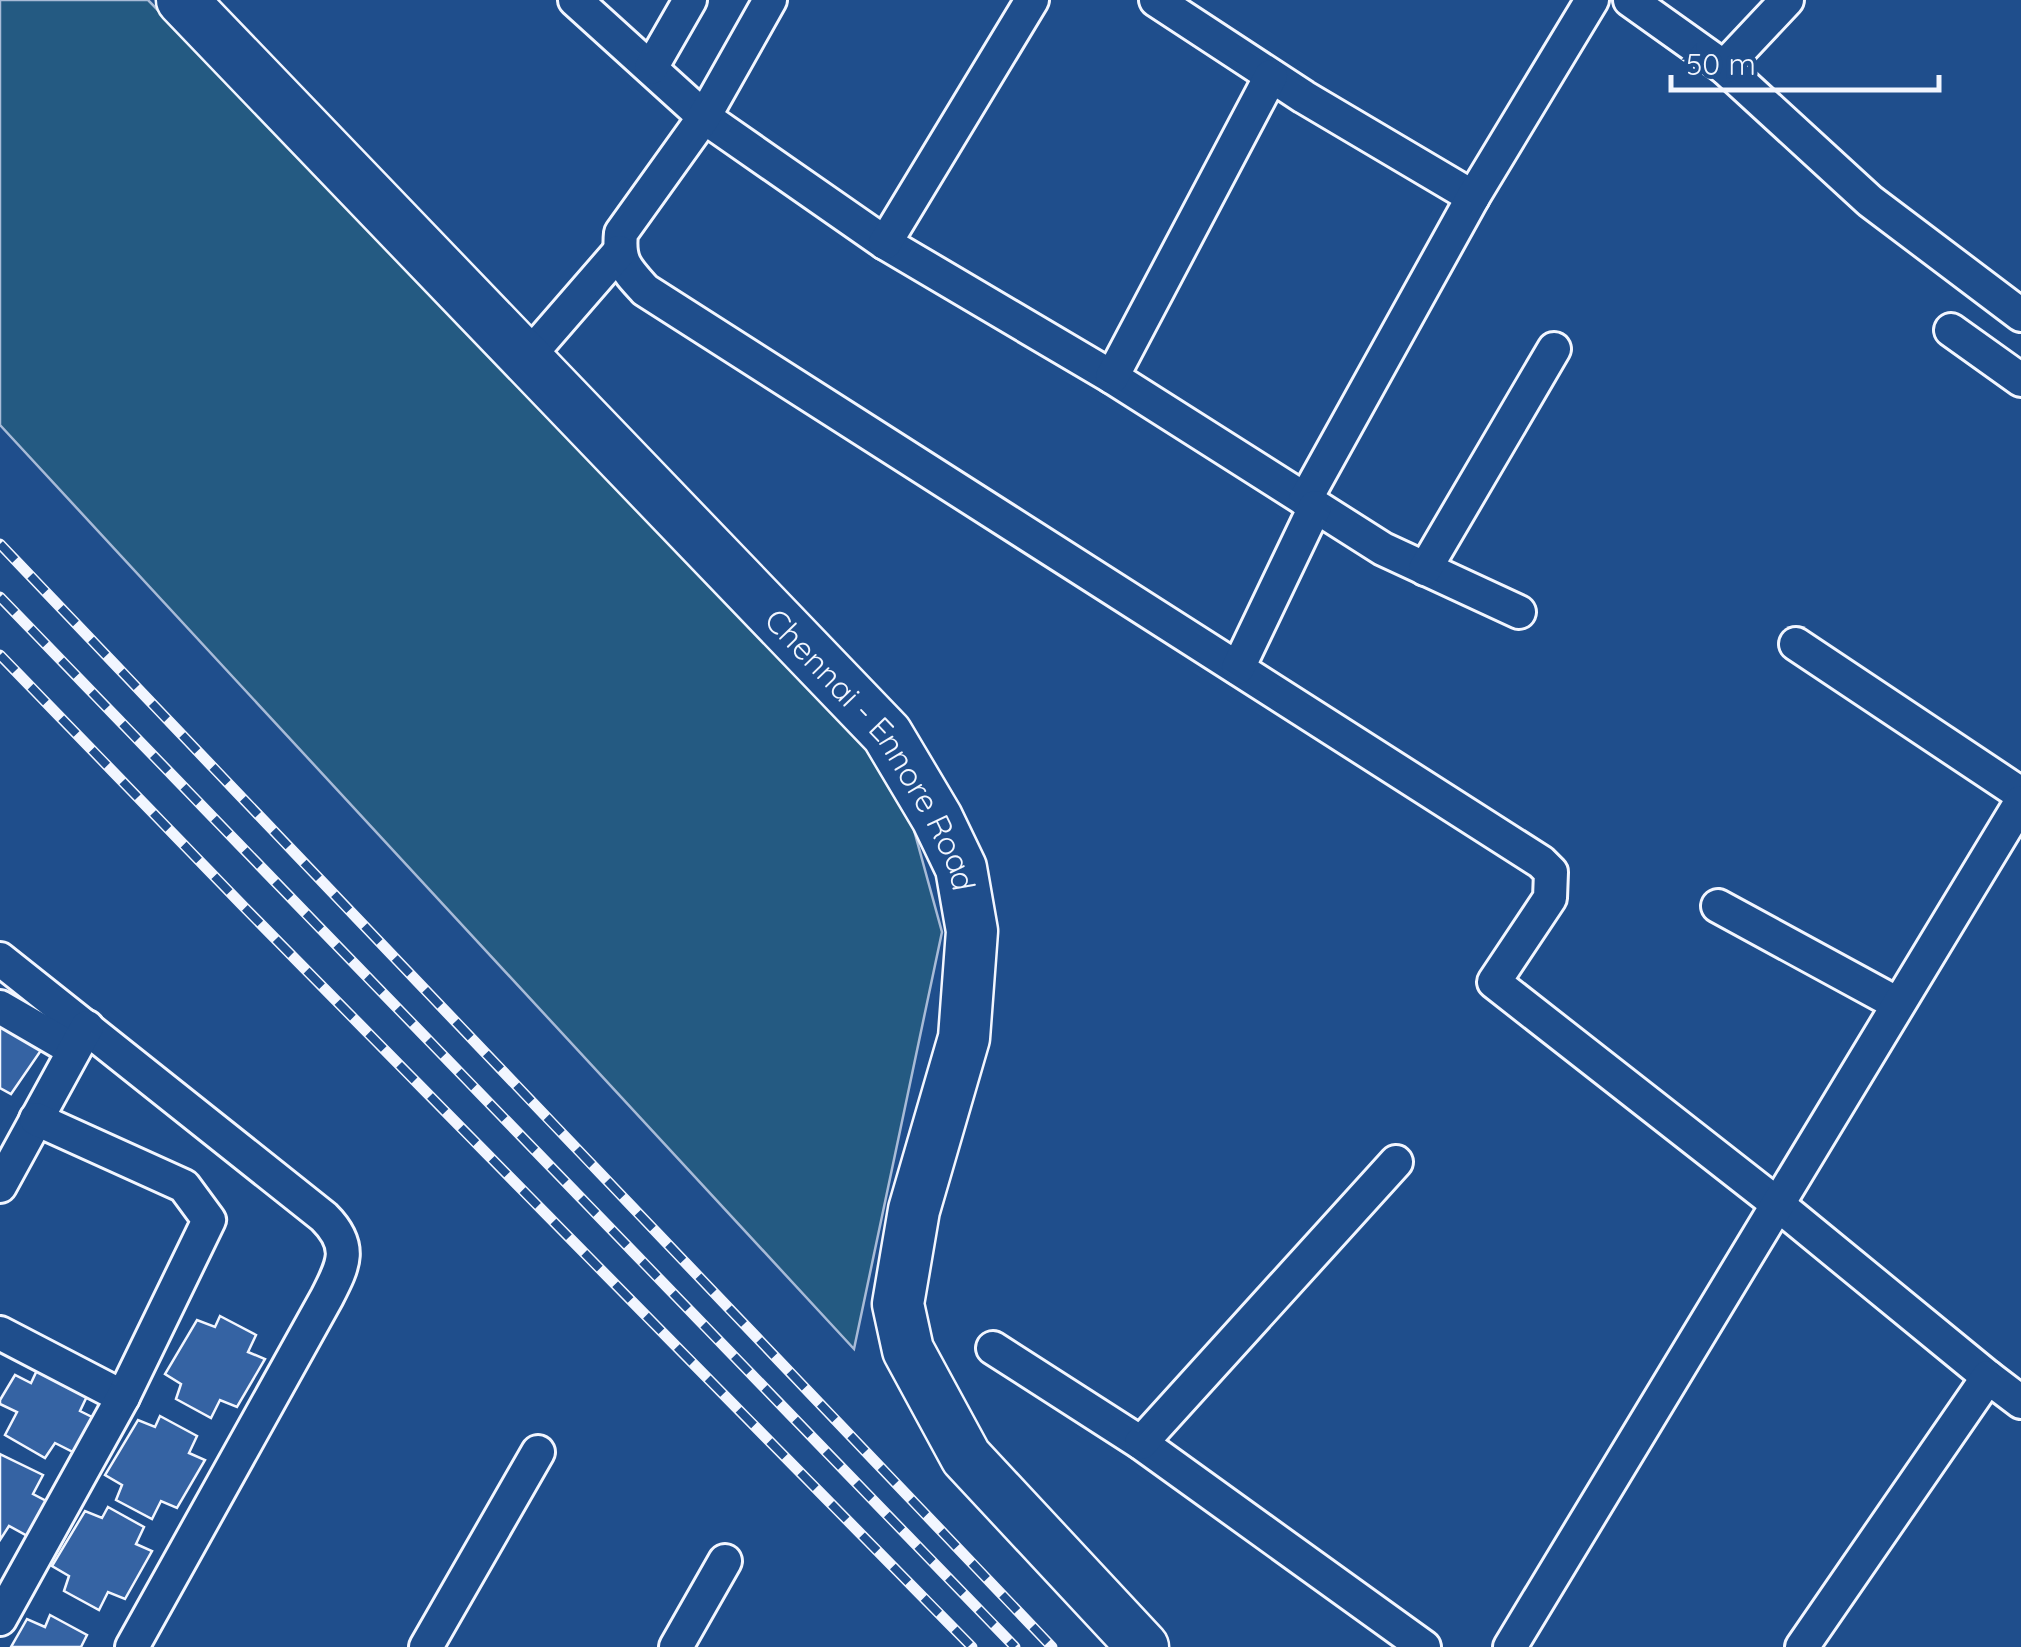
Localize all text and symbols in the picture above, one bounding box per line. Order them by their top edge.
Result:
scale bar [1671,30,1938,92]
text: 50 m [1686,45,1756,83]
street label: Chennai - Ennore Road [757,600,985,894]

